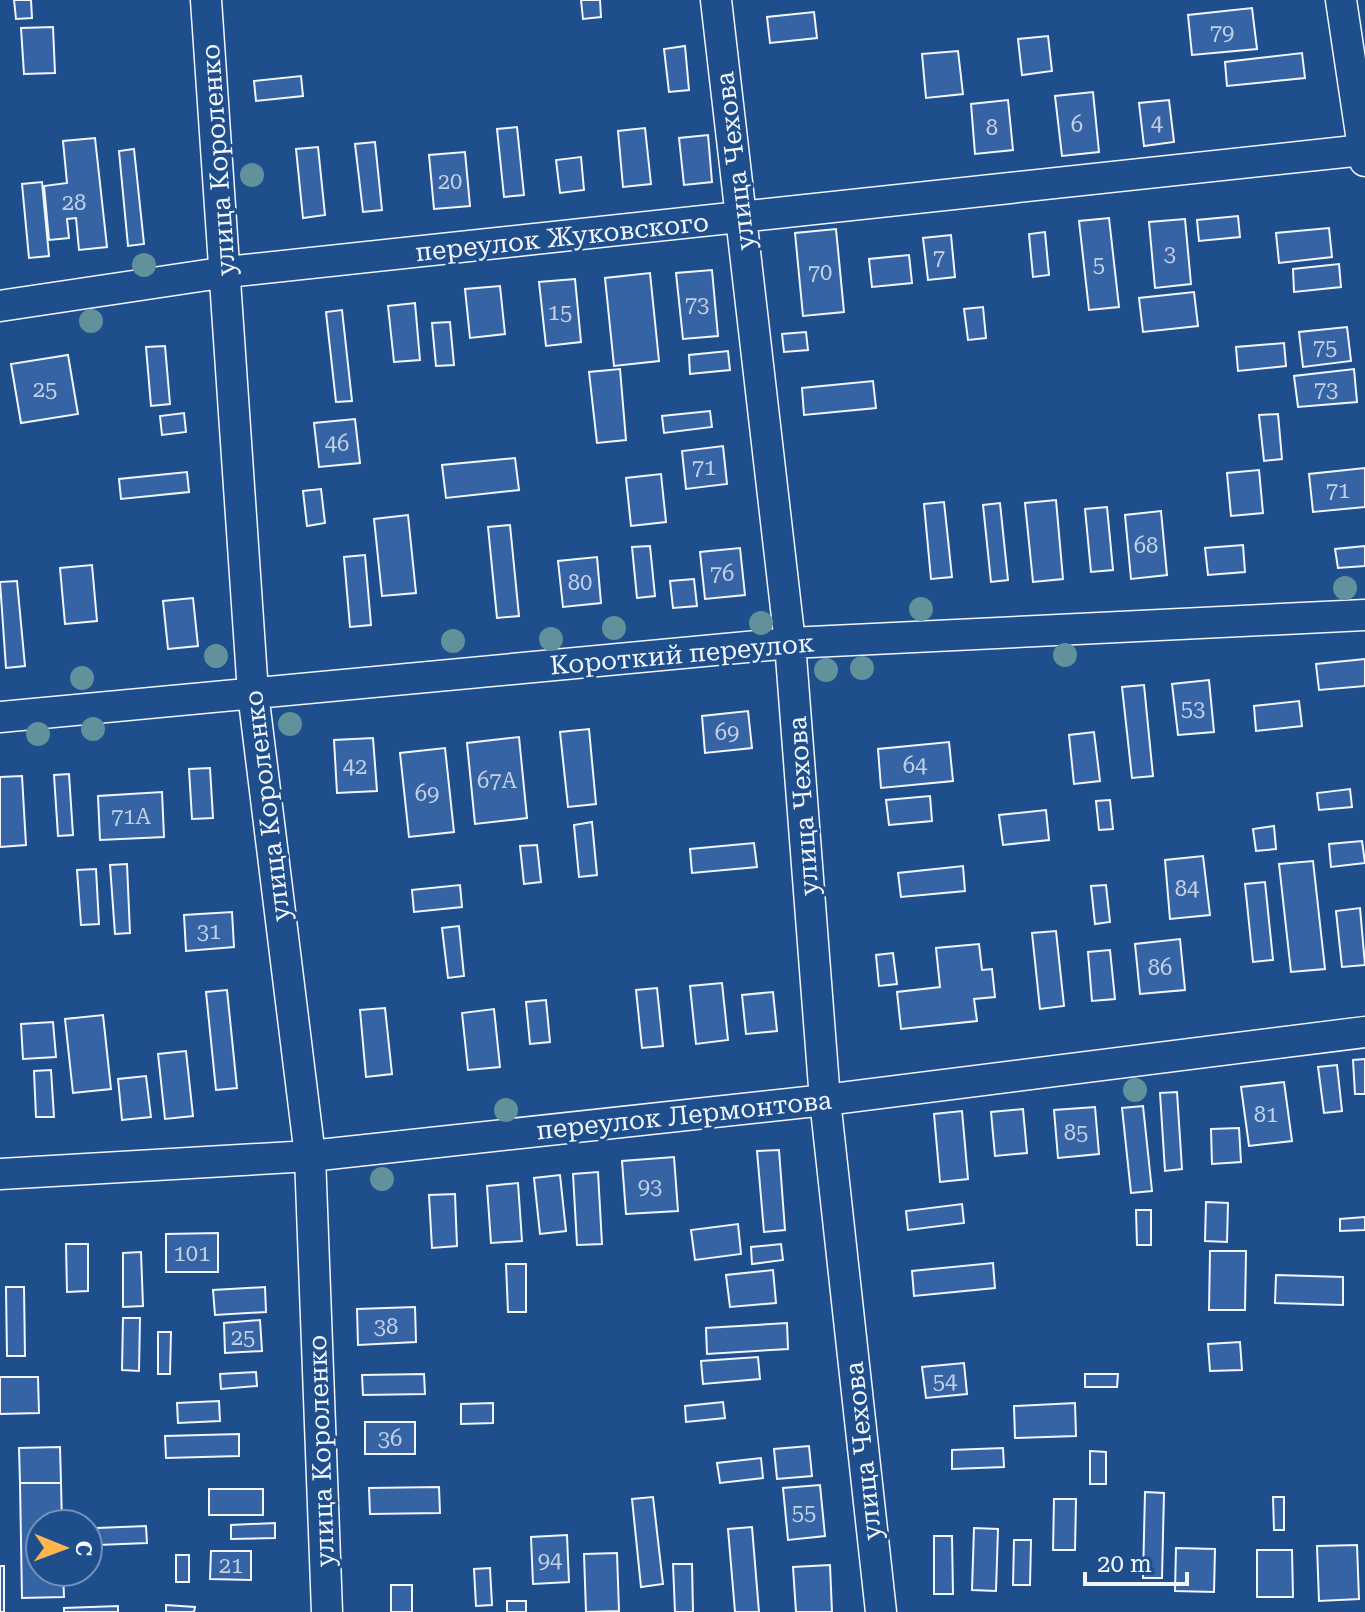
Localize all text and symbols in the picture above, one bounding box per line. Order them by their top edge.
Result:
house number: 79 [1210,20,1234,45]
street label: улица Короленко [195,43,241,277]
street label: улица Чехова [709,70,761,252]
house number: 4 [1151,111,1164,136]
house number: 6 [1071,112,1083,137]
house number: 8 [986,115,998,140]
house number: 20 [438,169,462,194]
house number: 28 [62,190,86,215]
street label: переулок Жуковского [414,207,710,267]
house number: 3 [1164,241,1176,266]
house number: 7 [933,245,945,270]
house number: 5 [1093,252,1105,277]
house number: 70 [808,260,832,285]
house number: 73 [685,292,709,317]
house number: 15 [548,300,572,325]
house number: 75 [1313,335,1337,360]
house number: 25 [33,377,57,402]
house number: 73 [1314,377,1338,402]
house number: 46 [325,431,349,456]
house number: 71 [692,455,716,480]
house number: 71 [1326,478,1350,503]
house number: 68 [1134,533,1158,558]
house number: 76 [710,561,734,586]
house number: 80 [568,570,592,595]
street label: Короткий переулок [549,627,815,681]
street label: улица Короленко [238,689,296,923]
house number: 53 [1181,696,1205,721]
street label: улица Чехова [782,715,824,897]
house number: 69 [715,720,739,745]
house number: 64 [903,753,928,778]
house number: 42 [343,754,367,779]
house number: 67А [477,768,518,793]
house number: 69 [415,781,439,806]
house number: 71А [111,804,152,829]
house number: 84 [1175,876,1200,901]
house number: 31 [197,919,221,944]
house number: 86 [1148,955,1172,980]
street label: переулок Лермонтова [535,1085,833,1145]
house number: 81 [1254,1102,1278,1127]
house number: 85 [1064,1120,1088,1145]
house number: 93 [638,1174,662,1199]
house number: 101 [174,1241,210,1266]
house number: 38 [374,1314,398,1339]
house number: 25 [231,1325,255,1350]
street label: улица Короленко [302,1334,340,1568]
street label: улица Чехова [839,1360,887,1542]
house number: 54 [933,1369,958,1394]
house number: 36 [378,1426,402,1451]
house number: 55 [792,1500,816,1525]
north arrow [24,1508,104,1588]
scale bar [1085,1536,1187,1586]
text: С [71,1540,96,1556]
house number: 94 [538,1548,563,1573]
text: 20 m [1097,1550,1152,1578]
house number: 21 [219,1553,243,1578]

